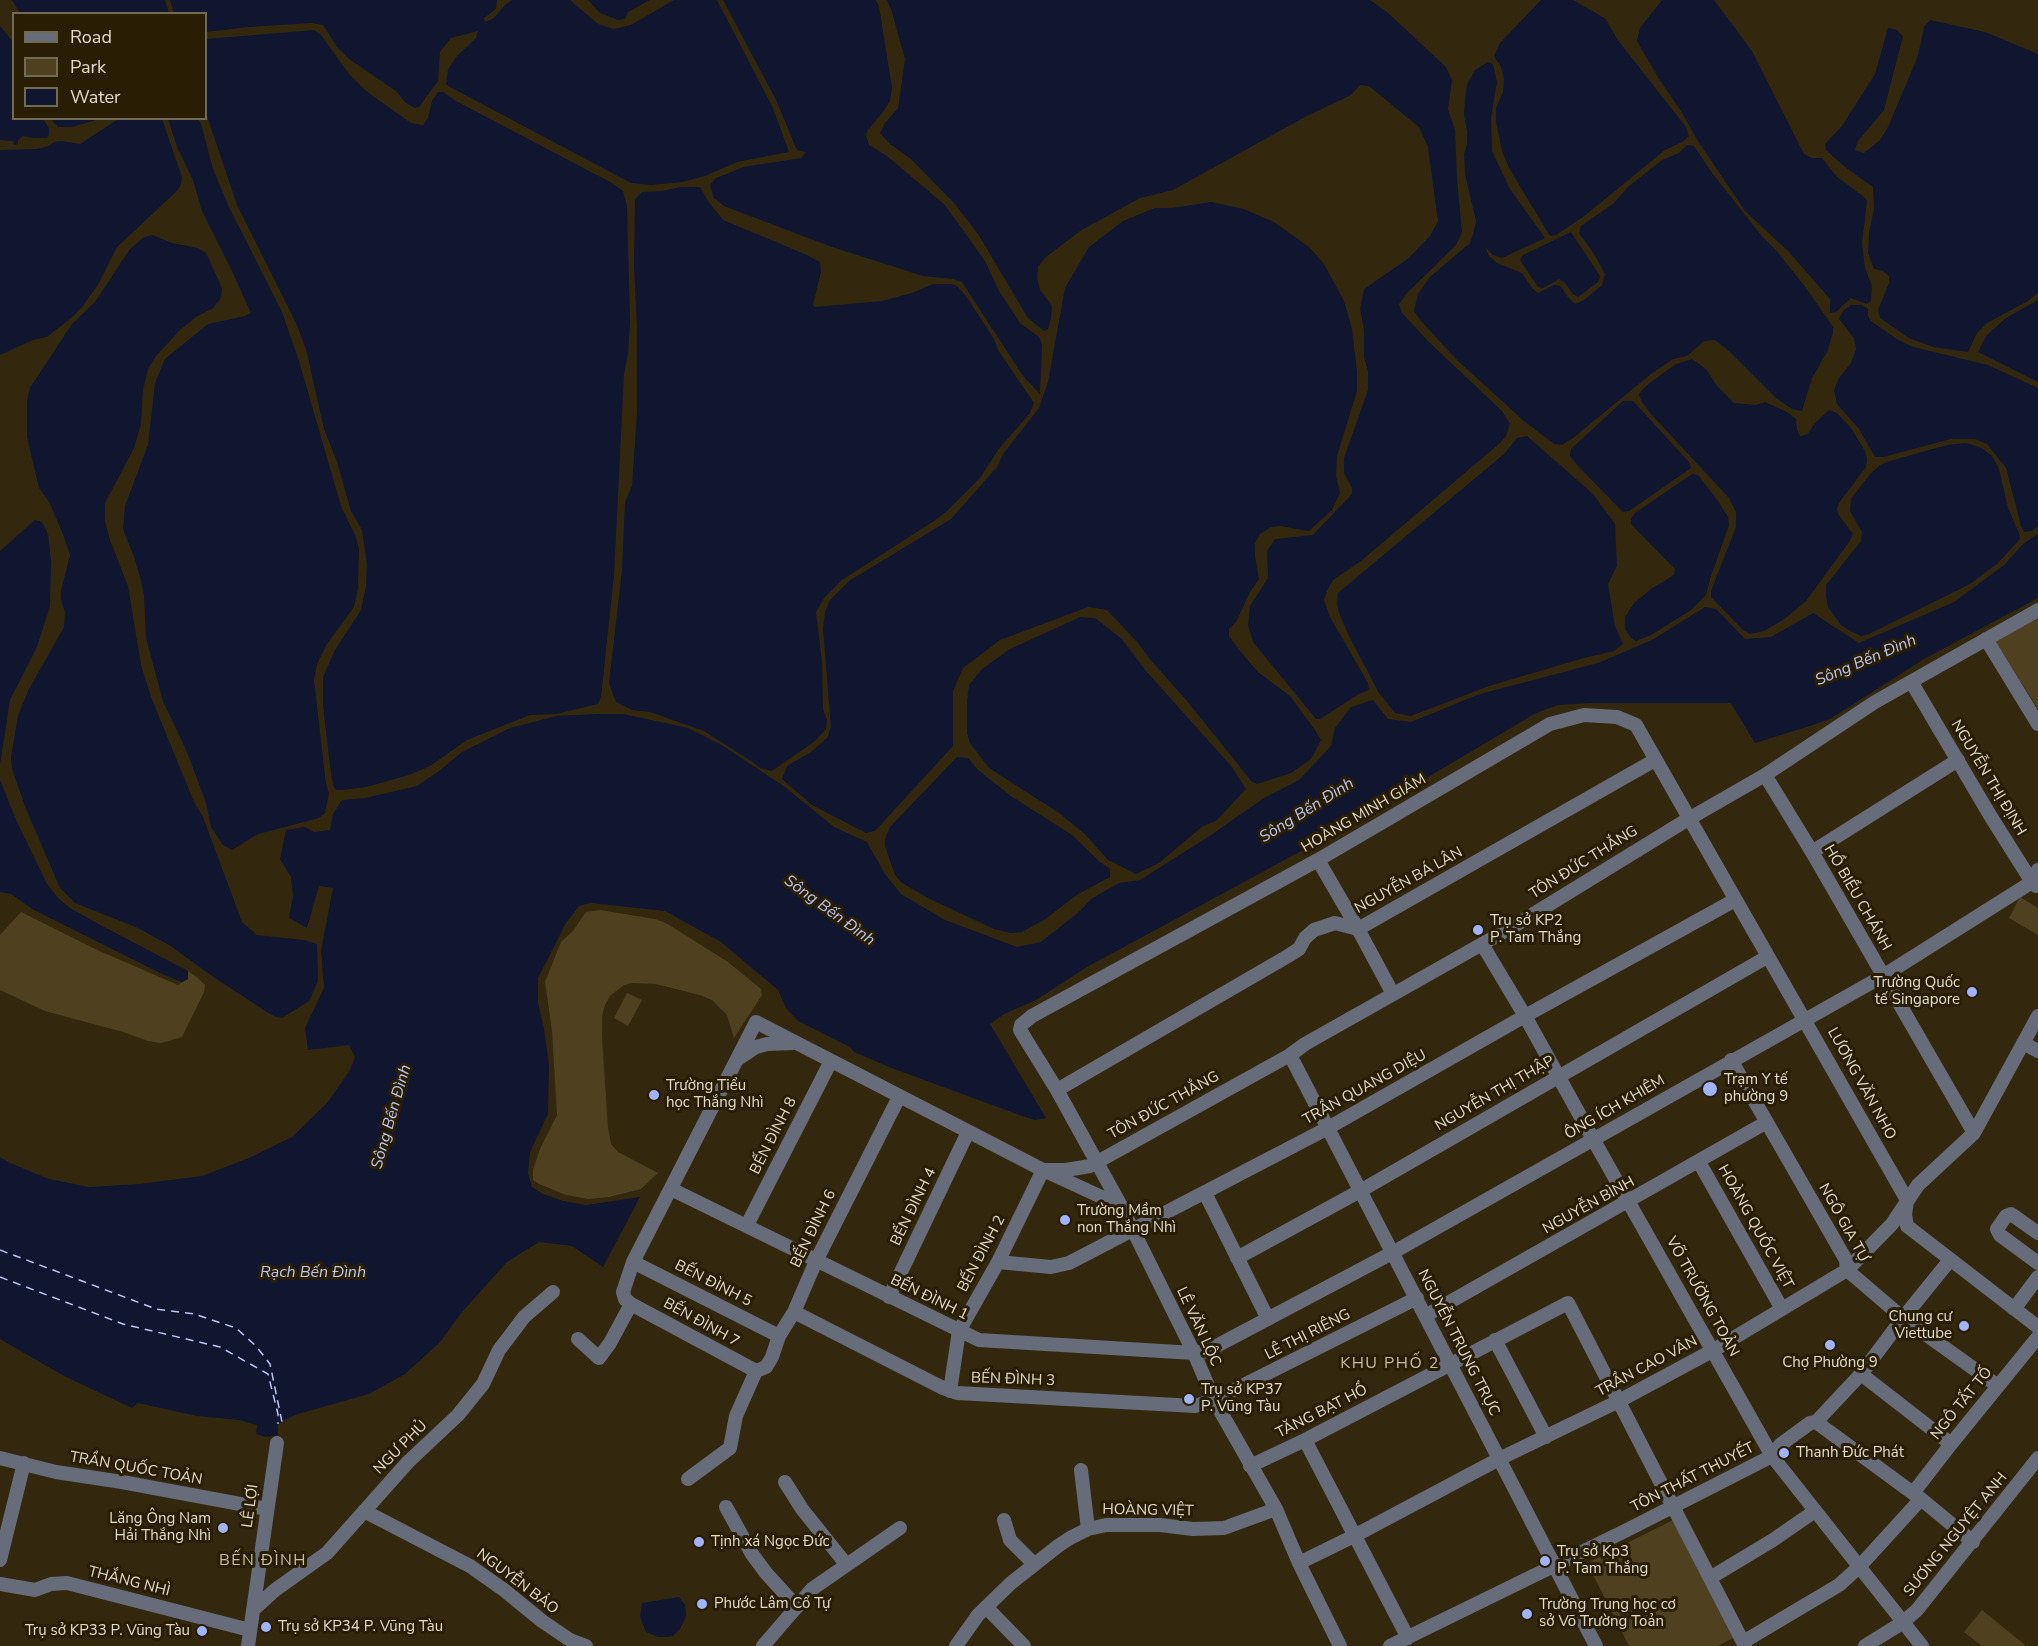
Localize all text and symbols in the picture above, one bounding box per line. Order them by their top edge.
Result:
legend [12,12,207,120]
text: Road [70,25,112,49]
text: Park [70,55,106,79]
text: Water [70,85,121,109]
water label: Sông Bến Đình [1813,631,1919,691]
street label: NGUYỄN THỊ ĐỊNH [1946,717,2030,839]
street label: HOÀNG MINH GIÁM [1298,771,1430,857]
water label: Sông Bến Đình [1256,774,1358,848]
street label: TÔN ĐỨC THẮNG [1527,822,1641,904]
street label: HỒ BIỂU CHÁNH [1819,842,1895,954]
street label: NGUYỄN BÁ LÂN [1352,844,1466,918]
water label: Sông Bến Đình [780,872,878,950]
place label: Trụ sở KP2 P. Tam Thắng [1490,912,1581,947]
marker: Trụ sở KP2 P. Tam Thắng [1471,923,1485,937]
place label: Trường Quốc tế Singapore [1874,974,1960,1009]
marker: Trường Quốc tế Singapore [1965,985,1979,999]
street label: LƯƠNG VĂN NHO [1823,1025,1899,1143]
street label: TRẦN QUANG DIỆU [1300,1047,1430,1129]
street label: NGUYỄN THỊ THẬP [1432,1053,1558,1135]
water label: Sông Bến Đình [368,1063,416,1171]
street label: TÔN ĐỨC THẮNG [1105,1068,1223,1144]
place label: Trạm Y tế phường 9 [1724,1071,1788,1106]
street label: ÔNG ÍCH KHIÊM [1562,1072,1668,1144]
place label: Trường Tiểu học Thắng Nhì [666,1077,763,1112]
marker: Trạm Y tế phường 9 [1701,1080,1719,1098]
marker: Trường Tiểu học Thắng Nhì [647,1088,661,1102]
street label: BẾN ĐÌNH 8 [747,1094,801,1178]
street label: HOÀNG QUỐC VIỆT [1713,1162,1797,1292]
street label: BẾN ĐÌNH 4 [887,1165,941,1249]
street label: NGUYỄN BÌNH [1540,1173,1638,1239]
street label: NGÔ GIA TỰ [1814,1181,1872,1265]
street label: BẾN ĐÌNH 6 [787,1187,841,1271]
place label: Trường Mầm non Thắng Nhì [1077,1202,1176,1237]
street label: BẾN ĐÌNH 2 [954,1213,1010,1295]
marker: Trường Mầm non Thắng Nhì [1058,1213,1072,1227]
street label: VÕ TRƯỜNG TOẢN [1662,1234,1742,1360]
street label: BẾN ĐÌNH 5 [671,1257,755,1311]
water label: Rạch Bến Đình [260,1263,366,1283]
street label: NGUYỄN TRUNG TRỰC [1413,1267,1503,1419]
street label: BẾN ĐÌNH 1 [887,1271,971,1325]
street label: LÊ VĂN LỘC [1172,1285,1224,1369]
street label: BẾN ĐÌNH 7 [660,1295,742,1351]
street label: LÊ THỊ RIÊNG [1262,1306,1354,1364]
place label: Chung cư Viettube [1888,1308,1952,1343]
marker: Chung cư Viettube [1957,1319,1971,1333]
street label: TRẦN CAO VÂN [1593,1333,1701,1401]
marker: Chợ Phường 9 [1823,1338,1837,1352]
district label: KHU PHỐ 2 [1340,1354,1440,1374]
place label: Chợ Phường 9 [1782,1354,1878,1372]
street label: NGÔ TẤT TỐ [1927,1364,1997,1444]
street label: BẾN ĐÌNH 3 [971,1370,1055,1390]
place label: Trụ sở KP37 P. Vũng Tàu [1201,1381,1283,1416]
street label: TĂNG BẠT HỔ [1273,1381,1371,1443]
marker: Trụ sở KP37 P. Vũng Tàu [1182,1392,1196,1406]
street label: NGƯ PHỦ [370,1417,432,1479]
street label: TÔN THẤT THUYẾT [1628,1439,1758,1517]
place label: Thanh Đức Phát [1796,1444,1904,1462]
marker: Thanh Đức Phát [1777,1446,1791,1460]
street label: TRẦN QUỐC TOẢN [68,1448,204,1490]
street label: SƯƠNG NGUYỆT ANH [1900,1469,2012,1601]
street label: LÊ LỢI [239,1483,263,1529]
street label: HOÀNG VIỆT [1102,1501,1194,1521]
place label: Lăng Ông Nam Hải Thắng Nhì [109,1510,211,1545]
marker: Lăng Ông Nam Hải Thắng Nhì [216,1521,230,1535]
place label: Tịnh xá Ngọc Đức [711,1533,830,1551]
marker: Tịnh xá Ngọc Đức [692,1535,706,1549]
place label: Trụ sở Kp3 P. Tam Thắng [1557,1543,1648,1578]
street label: NGUYỄN BẢO [472,1545,562,1619]
district label: BẾN ĐÌNH [219,1551,307,1571]
marker: Trụ sở Kp3 P. Tam Thắng [1538,1554,1552,1568]
street label: THẮNG NHÌ [86,1563,172,1601]
place label: Phước Lâm Cổ Tự [714,1595,830,1613]
place label: Trường Trung học cơ sở Võ Trường Toản [1539,1596,1676,1631]
marker: Phước Lâm Cổ Tự [695,1597,709,1611]
marker: Trường Trung học cơ sở Võ Trường Toản [1520,1607,1534,1621]
place label: Trụ sở KP34 P. Vũng Tàu [278,1618,443,1636]
marker: Trụ sở KP34 P. Vũng Tàu [259,1620,273,1634]
place label: Trụ sở KP33 P. Vũng Tàu [25,1622,190,1640]
marker: Trụ sở KP33 P. Vũng Tàu [195,1624,209,1638]

